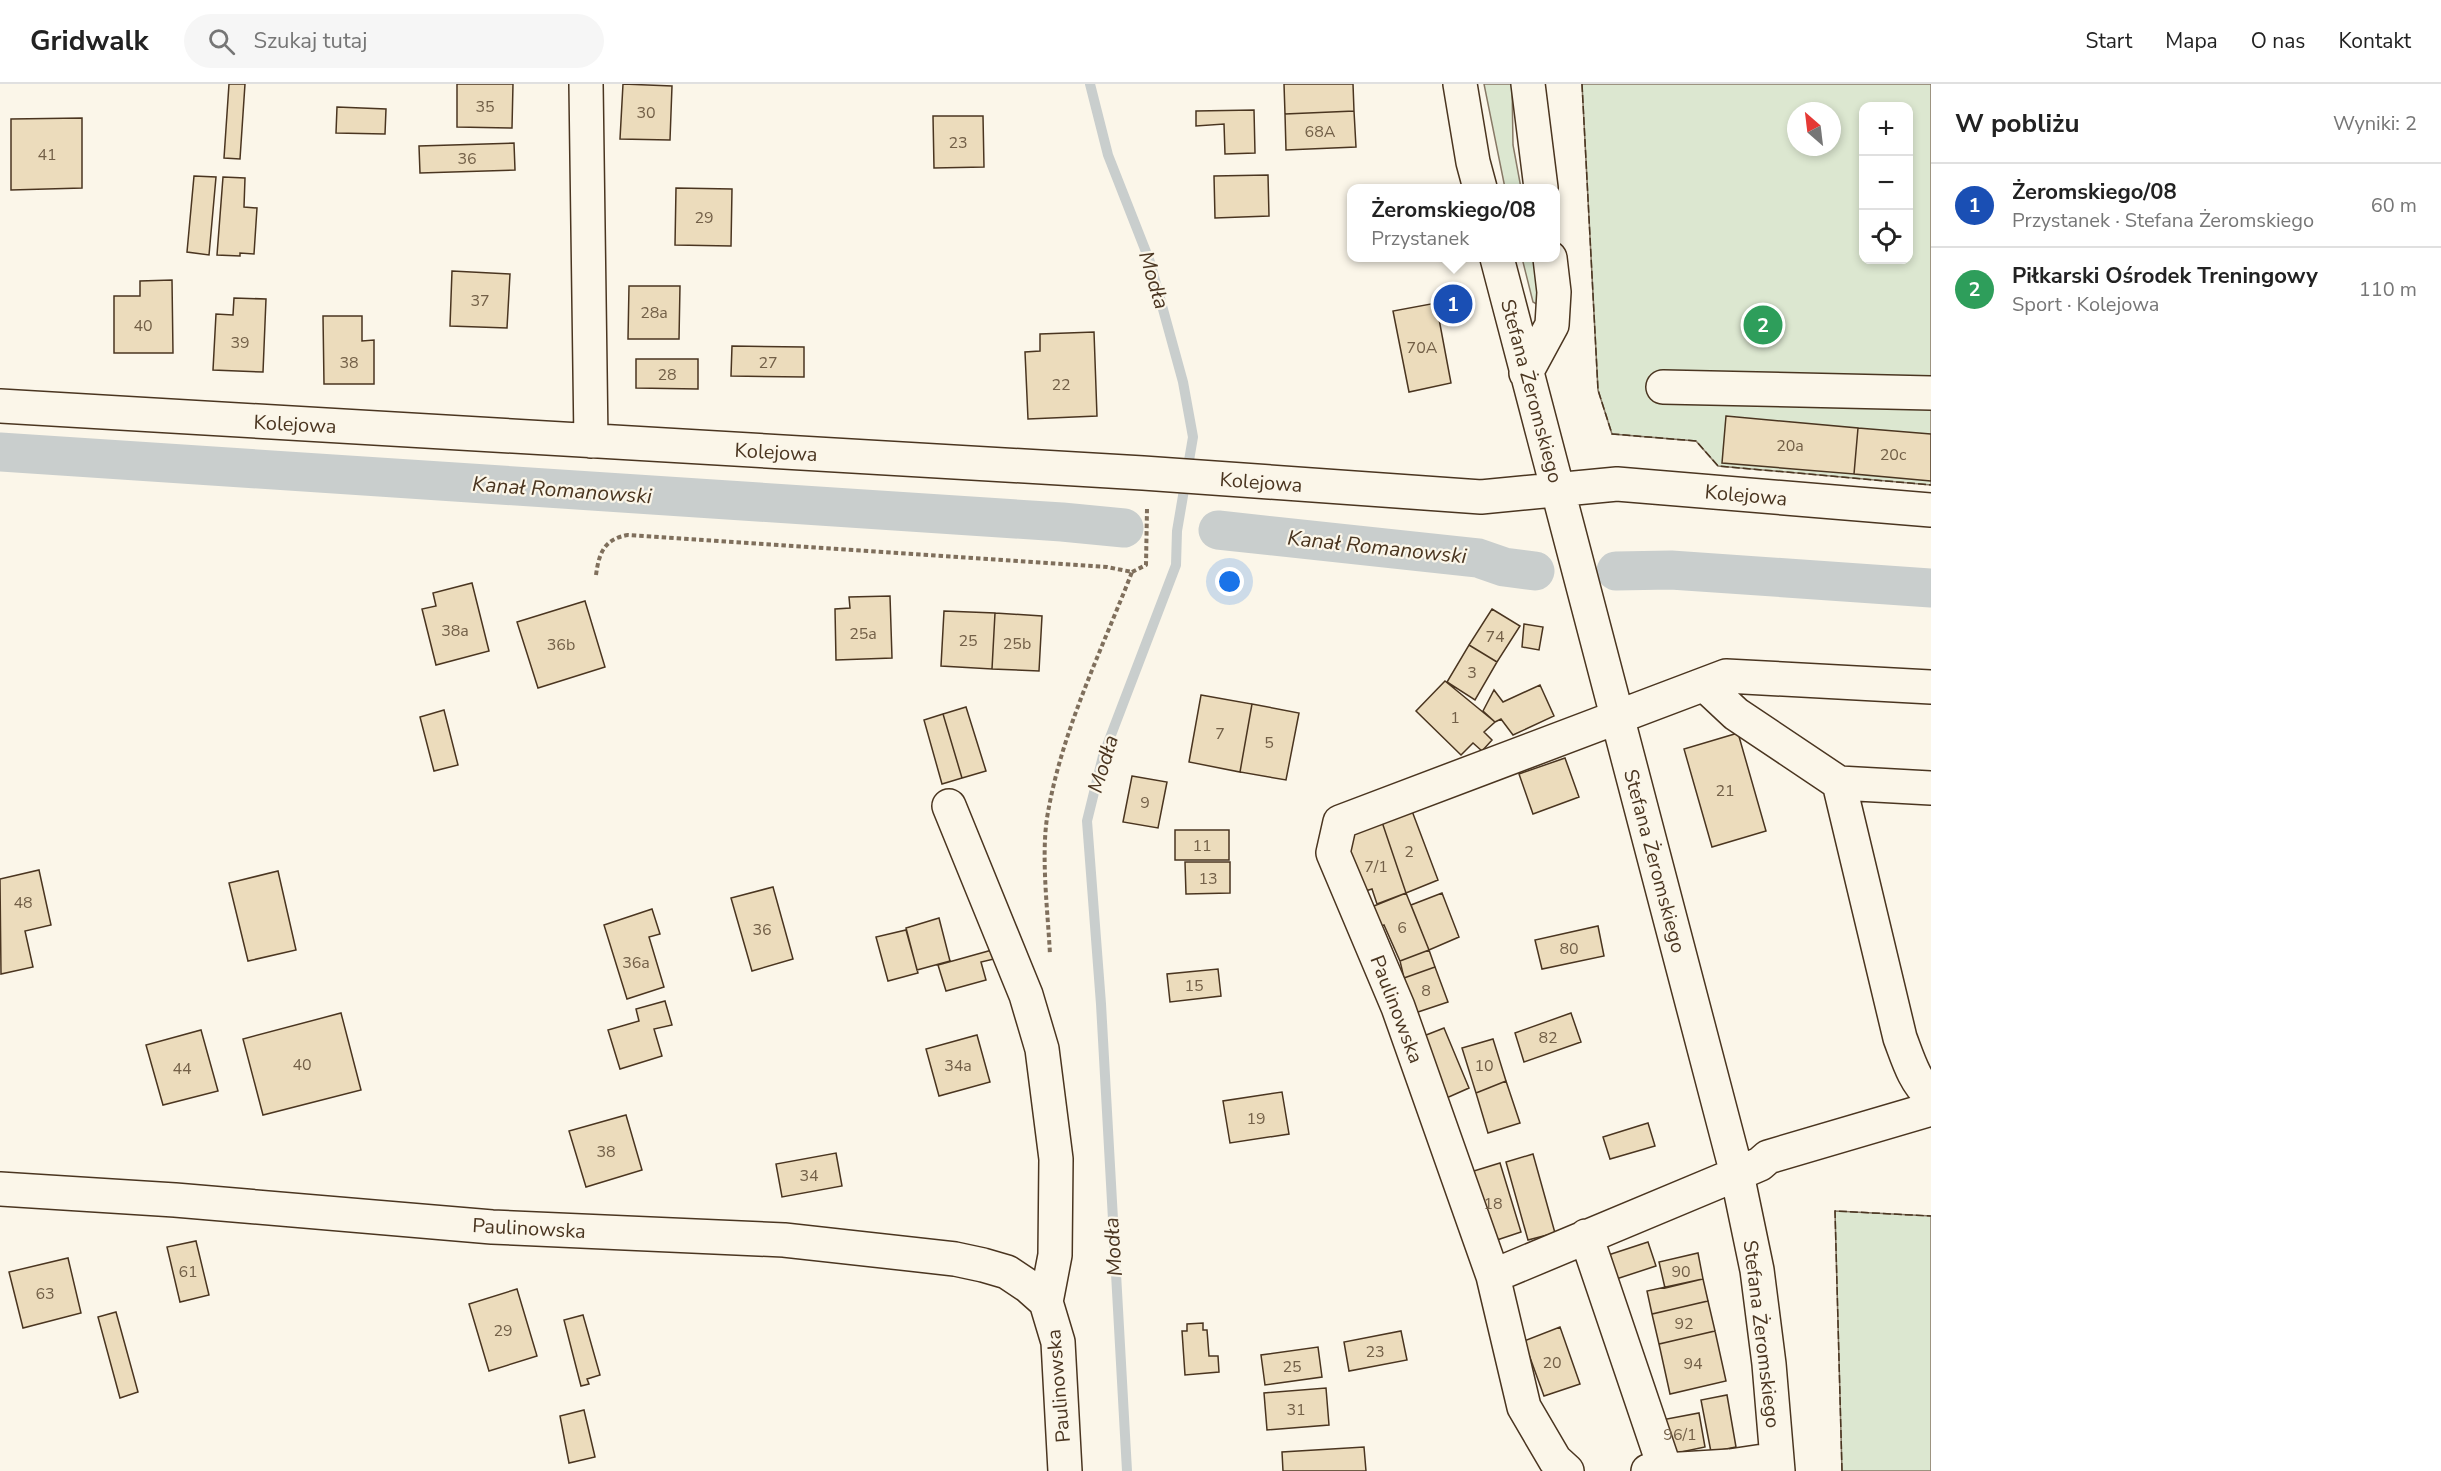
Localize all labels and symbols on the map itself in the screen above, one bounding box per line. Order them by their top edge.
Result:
house number: 35 [475,96,495,118]
house number: 30 [636,102,656,124]
north arrow [1787,102,1841,156]
house number: 68A [1305,121,1336,143]
house number: 23 [948,132,968,154]
house number: 41 [37,144,57,166]
house number: 36 [457,148,477,170]
house number: 29 [694,207,714,229]
water label: Modła [1132,248,1176,312]
pin: 1 [1434,282,1472,326]
house number: 37 [470,290,490,312]
street label: Stefana Żeromskiego [1494,296,1569,486]
house number: 28a [640,302,668,324]
pin: 2 [1744,302,1782,348]
house number: 40 [133,315,153,337]
house number: 39 [230,332,250,354]
house number: 70A [1407,337,1438,359]
house number: 38 [339,352,359,374]
house number: 27 [758,352,778,374]
house number: 28 [657,364,677,386]
house number: 22 [1051,374,1071,396]
street label: Kolejowa [253,409,337,440]
house number: 20a [1776,435,1804,457]
street label: Kolejowa [734,437,818,468]
house number: 20c [1880,444,1907,466]
street label: Kolejowa [1219,466,1303,499]
water label: Kanał Romanowski [471,470,654,510]
street label: Kolejowa [1704,478,1788,513]
water label: Kanał Romanowski [1286,524,1469,570]
your location [1215,567,1244,596]
house number: 38a [441,620,469,642]
house number: 25a [849,623,877,645]
house number: 74 [1485,626,1505,648]
house number: 25 [958,630,978,652]
house number: 25b [1003,633,1031,655]
house number: 36b [547,634,575,656]
house number: 3 [1467,662,1477,684]
house number: 1 [1450,707,1460,729]
house number: 7 [1215,723,1225,745]
water label: Modła [1081,732,1125,796]
house number: 5 [1264,732,1274,754]
street label: Stefana Żeromskiego [1617,766,1692,956]
house number: 21 [1715,780,1735,802]
house number: 9 [1140,792,1150,814]
house number: 11 [1192,835,1212,857]
house number: 2 [1404,841,1414,863]
house number: 7/1 [1364,856,1388,878]
house number: 13 [1198,868,1218,890]
house number: 48 [13,892,33,914]
house number: 6 [1397,917,1407,939]
house number: 36 [752,919,772,941]
house number: 80 [1559,938,1579,960]
street label: Paulinowska [1364,951,1429,1067]
house number: 36a [622,952,650,974]
house number: 15 [1184,975,1204,997]
house number: 8 [1421,980,1431,1002]
house number: 82 [1538,1027,1558,1049]
house number: 40 [292,1054,312,1076]
house number: 34a [944,1055,972,1077]
house number: 10 [1474,1055,1494,1077]
house number: 44 [172,1058,192,1080]
house number: 19 [1246,1108,1266,1130]
house number: 38 [596,1141,616,1163]
house number: 34 [799,1165,819,1187]
house number: 18 [1483,1193,1503,1215]
street label: Paulinowska [472,1212,586,1245]
water label: Modła [1097,1216,1129,1278]
street label: Stefana Żeromskiego [1737,1239,1786,1430]
house number: 61 [178,1261,198,1283]
house number: 90 [1671,1261,1691,1283]
house number: 63 [35,1283,55,1305]
house number: 92 [1674,1313,1694,1335]
house number: 29 [493,1320,513,1342]
street label: Paulinowska [1040,1328,1077,1444]
house number: 23 [1365,1341,1385,1363]
house number: 20 [1542,1352,1562,1374]
house number: 94 [1683,1353,1703,1375]
house number: 25 [1282,1356,1302,1378]
house number: 31 [1286,1399,1306,1421]
house number: 96/1 [1663,1424,1697,1446]

